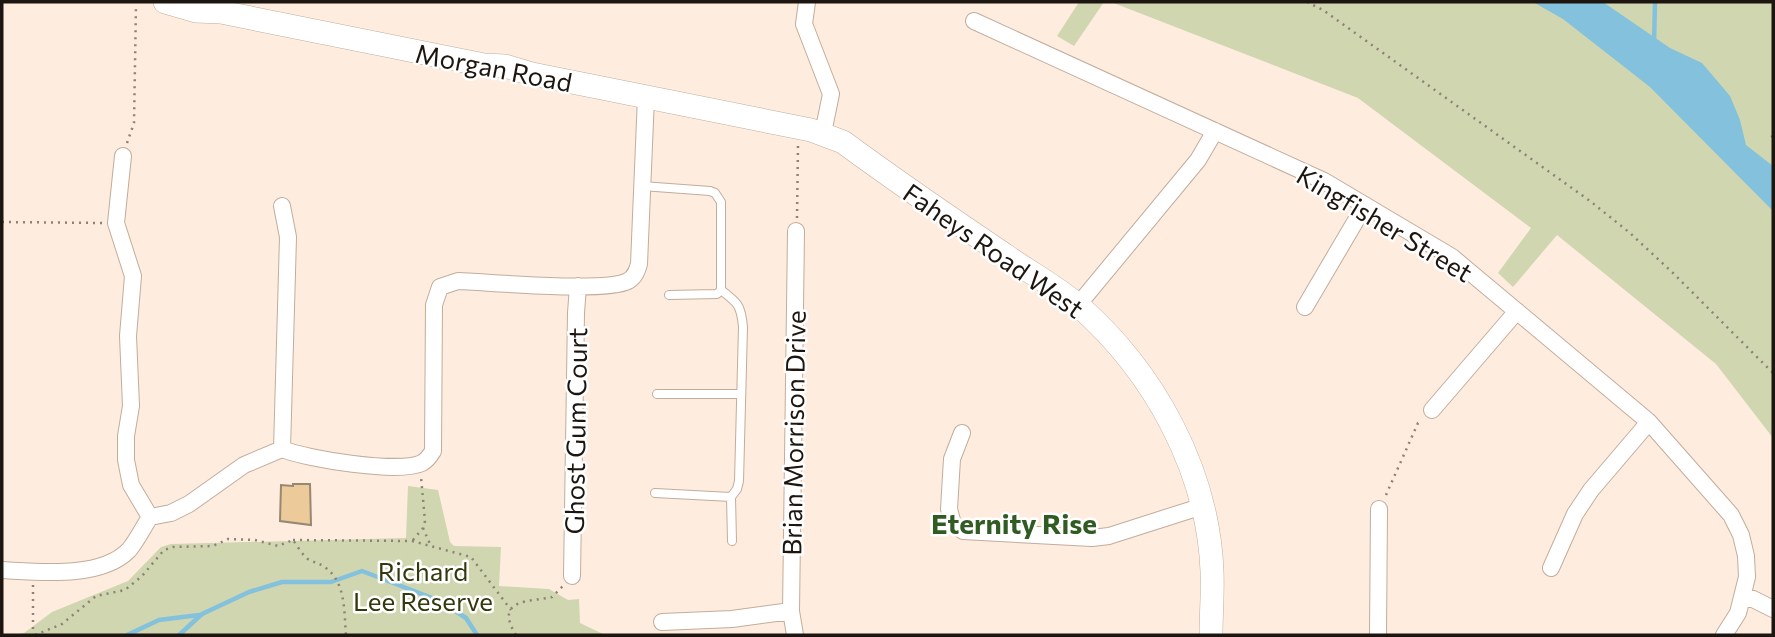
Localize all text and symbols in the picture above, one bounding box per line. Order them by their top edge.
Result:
street label: Morgan Road [413,37,575,97]
street label: Kingfisher Street [1292,158,1478,288]
street label: Faheys Road West [898,176,1090,324]
street label: Brian Morrison Drive [775,310,811,556]
street label: Ghost Gum Court [558,327,592,535]
district label: Eternity Rise [931,506,1097,540]
park label: Richard Lee Reserve [353,555,493,616]

